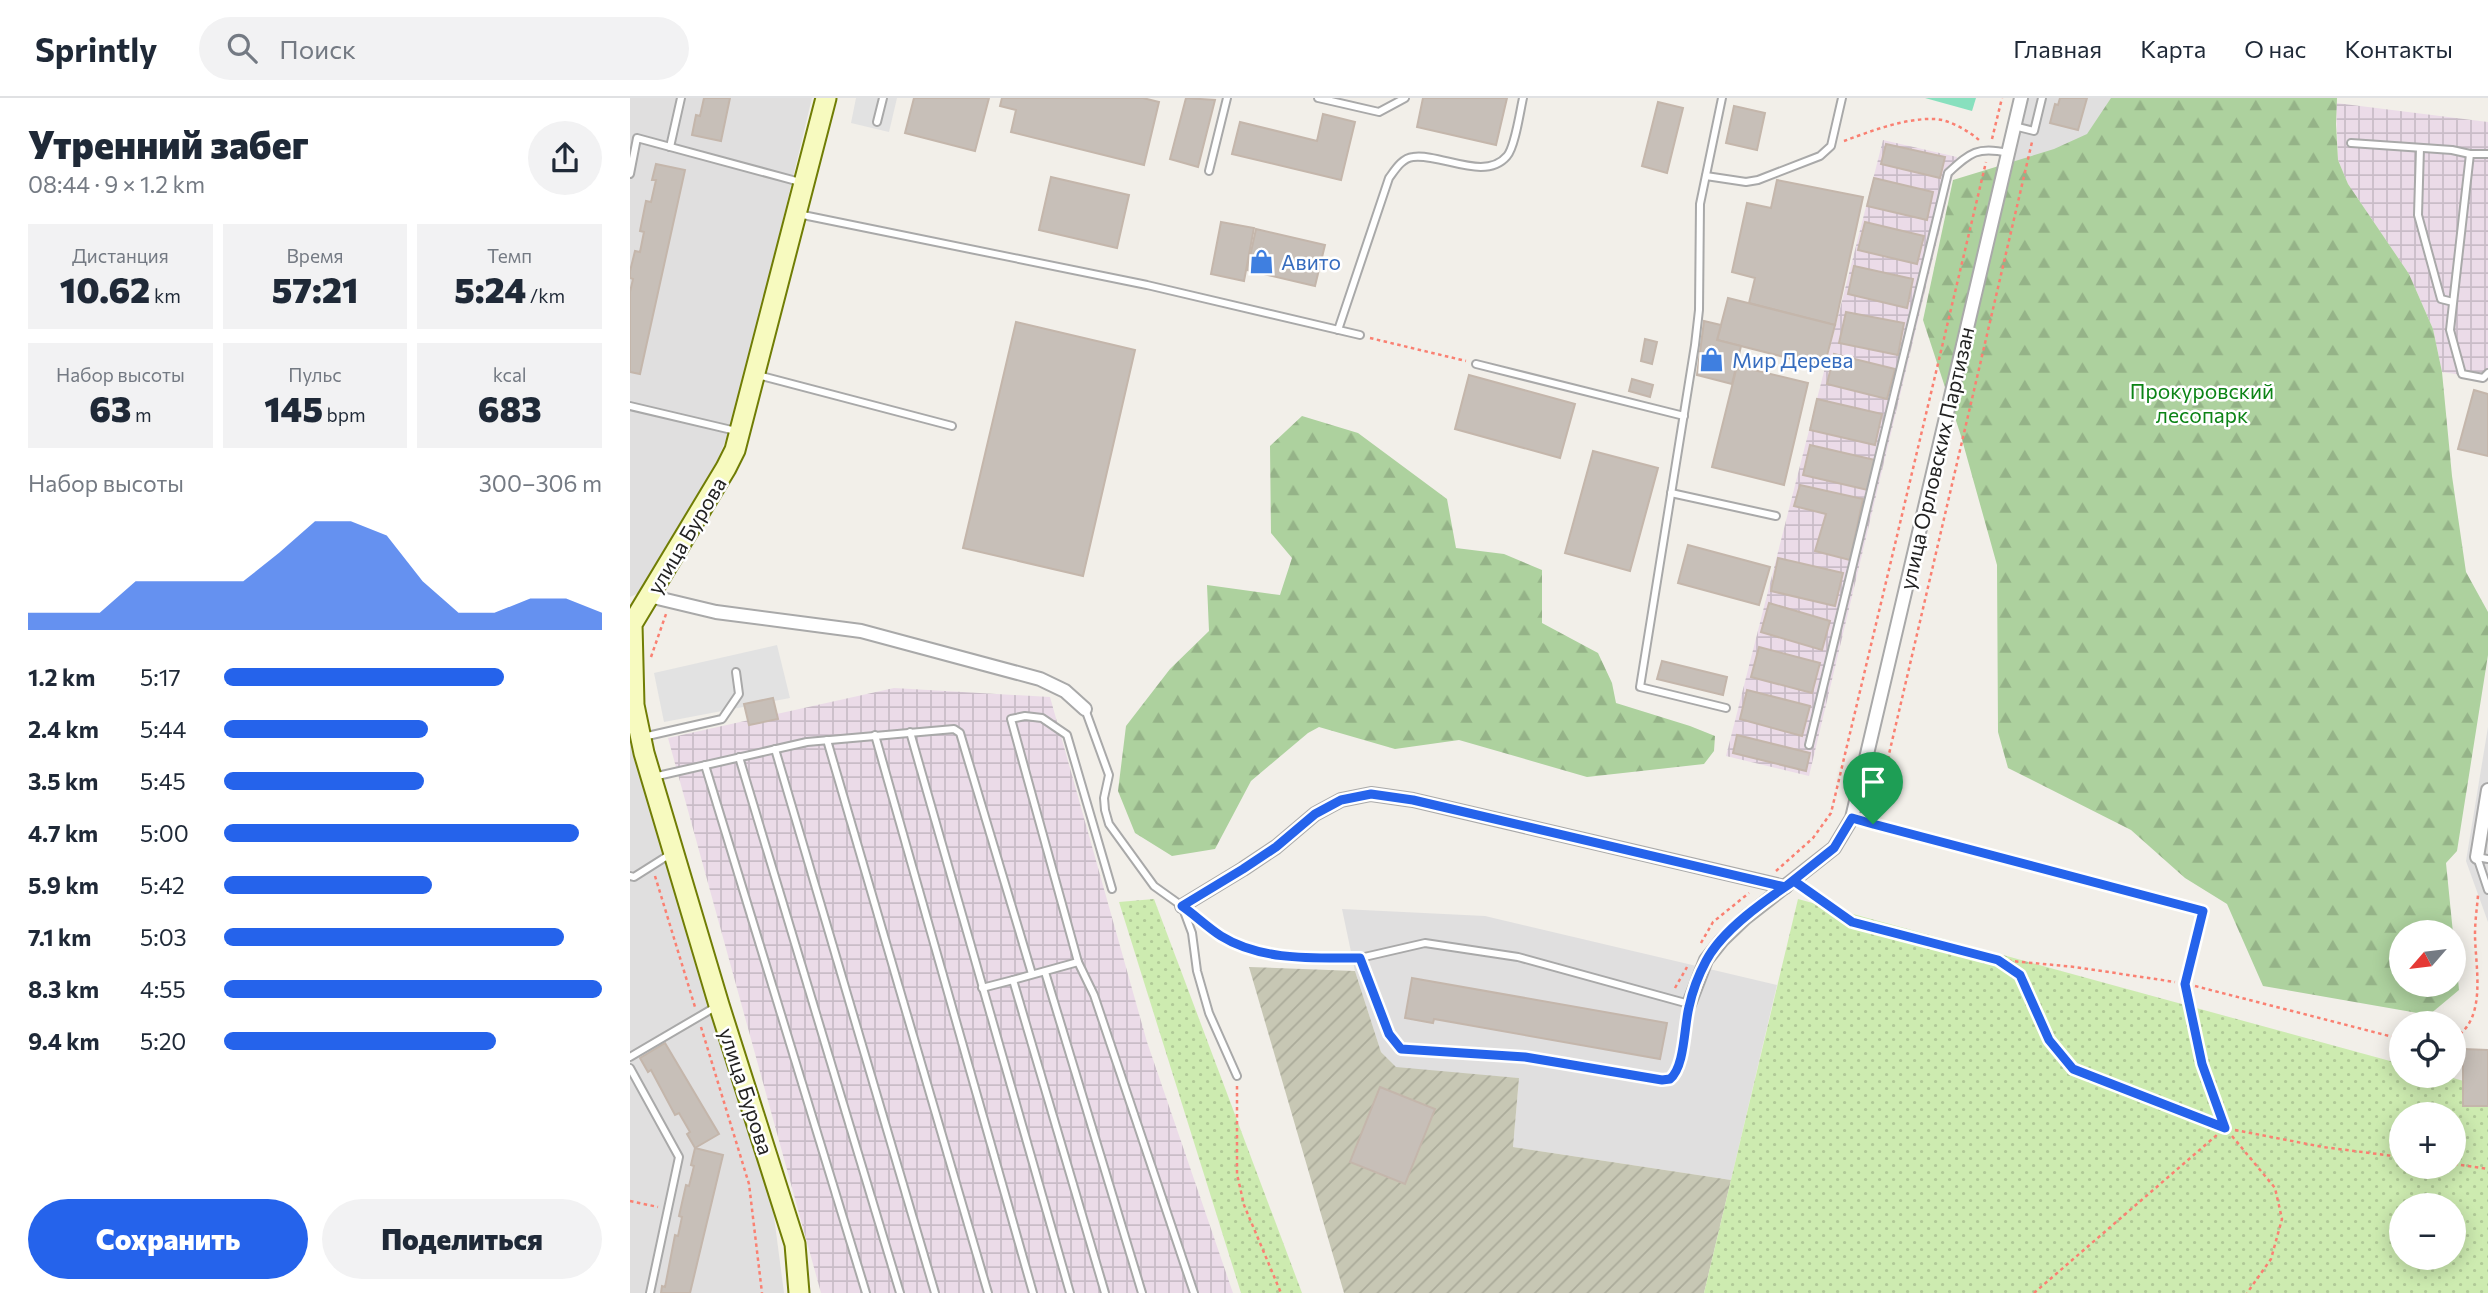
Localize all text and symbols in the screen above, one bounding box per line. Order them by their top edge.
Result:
search box [199,17,689,80]
text: Sprintly [35,28,157,69]
icon: search [223,29,261,67]
text: Поиск [279,33,356,64]
text: Главная [2013,34,2102,63]
text: Карта [2140,34,2206,63]
text: О нас [2244,34,2306,63]
text: Контакты [2344,34,2453,63]
text: Утренний забег [28,120,309,167]
button: share [528,121,602,195]
text: 08:44 · 9 × 1.2 km [28,170,205,198]
text: Дистанция [72,244,169,267]
text: Время [287,244,343,267]
text: Темп [487,244,532,267]
shop icon: Авито [1247,247,1275,275]
place label: Авито [1281,249,1341,274]
text: 10.62 [60,267,150,310]
text: 57:21 [272,267,358,310]
text: 5:24 [454,267,526,310]
text: km [150,284,181,307]
text: /km [526,284,565,307]
street label: улица Орловских Партизан [1894,324,1978,592]
shop icon: Мир Дерева [1698,345,1726,373]
place label: Мир Дерева [1732,347,1853,372]
text: Набор высоты [56,363,185,386]
text: Пульс [288,363,342,386]
text: kcal [493,363,527,386]
park label: Прокуровский лесопарк [2130,378,2274,427]
text: 63 [89,386,131,429]
text: 145 [264,386,323,429]
text: 683 [478,386,542,429]
text: m [131,403,152,426]
text: bpm [323,403,366,426]
text: Набор высоты [28,469,184,497]
text: 300–306 m [479,469,602,497]
street label: улица Бурова [641,472,731,598]
text: 1.2 km [28,663,95,691]
text: 5:17 [140,663,181,691]
text: 2.4 km [28,715,99,743]
text: 5:44 [140,715,186,743]
pin [1843,752,1903,824]
icon: arrive [1854,763,1892,801]
text: 3.5 km [28,767,98,795]
text: 5:45 [140,767,186,795]
text: 4.7 km [28,819,98,847]
text: 5:00 [140,819,189,847]
text: 5.9 km [28,871,99,899]
text: 5:42 [140,871,185,899]
north arrow [2389,920,2466,998]
map controls [2389,920,2466,1270]
text: 7.1 km [28,923,91,951]
text: 5:03 [140,923,187,951]
text: 8.3 km [28,975,99,1003]
text: 4:55 [140,975,186,1003]
button: locate [2389,1011,2466,1088]
street label: улица Бурова [715,1024,779,1158]
text: 9.4 km [28,1027,100,1055]
text: 5:20 [140,1027,186,1055]
button: + [2389,1102,2466,1179]
button: − [2389,1193,2466,1270]
button: Сохранить [28,1199,308,1279]
button: Поделиться [322,1199,602,1279]

